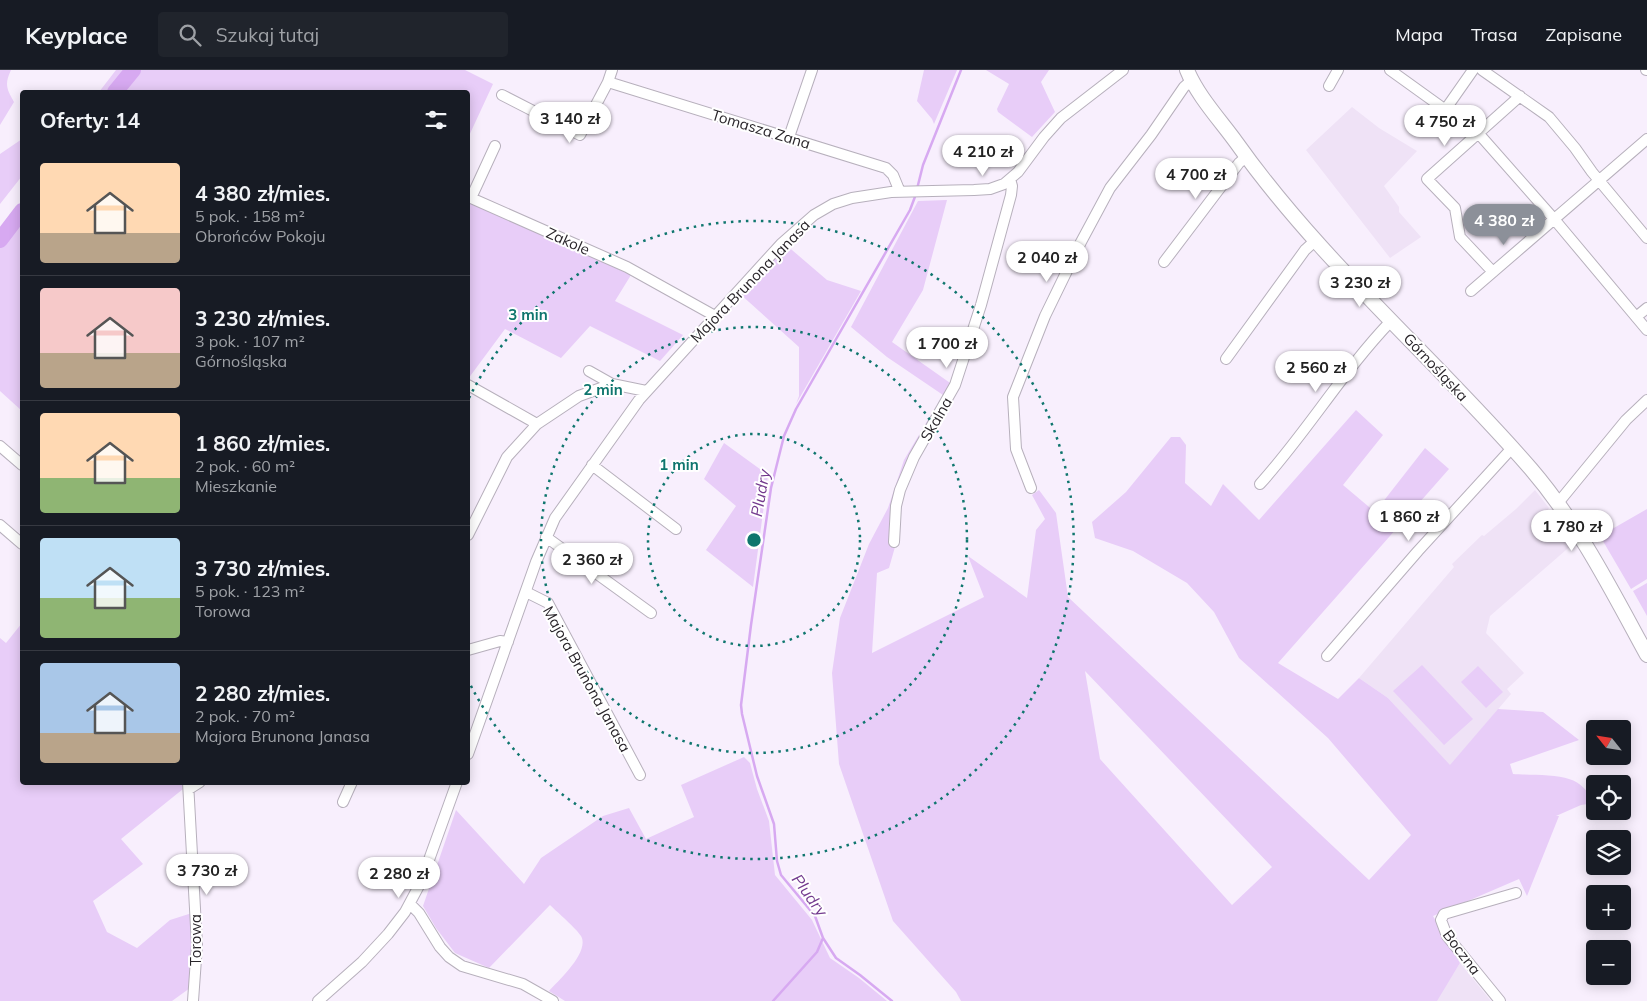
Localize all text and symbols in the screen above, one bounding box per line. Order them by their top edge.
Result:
search box [158,12,508,57]
text: Keyplace [25,20,128,50]
icon: search [176,21,204,49]
text: Szukaj tutaj [216,23,319,47]
text: Mapa [1395,23,1443,46]
text: Trasa [1471,23,1518,46]
text: Zapisane [1546,23,1622,46]
pin: 3 140 zł [518,102,622,144]
pin: 4 750 zł [1393,104,1497,147]
street label: Tomasza Zana [709,105,813,153]
icon: filters [422,106,450,134]
text: Oferty: 14 [40,107,140,133]
text: 3 140 zł [540,108,600,128]
text: 4 750 zł [1415,111,1475,131]
pin: 4 210 zł [931,134,1035,177]
text: 4 210 zł [953,141,1013,161]
pin: 4 700 zł [1144,158,1248,200]
text: 4 700 zł [1166,164,1226,184]
text: 4 380 zł/mies. [195,180,330,206]
icon: home [80,183,140,243]
pin: 4 380 zł [1452,204,1556,246]
text: 5 pok. · 158 m² [195,206,305,226]
text: 4 380 zł [1474,210,1534,230]
street label: Majora Brunona Janasa [686,215,814,347]
street label: Zakole [543,223,593,259]
text: Obrońców Pokoju [195,226,325,246]
pin: 2 040 zł [995,240,1099,283]
text: 2 040 zł [1017,247,1077,267]
pin: 3 230 zł [1308,266,1412,308]
text: 3 230 zł [1330,272,1390,292]
text: 3 230 zł/mies. [195,305,330,331]
text: 3 min [508,305,548,324]
icon: home [80,308,140,368]
pin: 1 700 zł [895,326,999,369]
street label: Górnośląska [1400,329,1472,405]
text: 3 pok. · 107 m² [195,331,305,351]
text: 1 700 zł [917,333,977,353]
pin: 2 560 zł [1264,350,1368,393]
text: Górnośląska [195,351,287,371]
text: 2 560 zł [1286,357,1346,377]
text: 2 min [583,380,623,399]
street label: Skalna [916,394,956,444]
text: 1 860 zł/mies. [195,430,330,456]
icon: home [80,433,140,493]
text: 1 min [659,455,699,474]
text: 2 pok. · 60 m² [195,456,295,476]
water label: Pludry [746,467,774,518]
text: Mieszkanie [195,476,277,496]
pin: 1 860 zł [1357,500,1461,542]
text: 1 860 zł [1379,506,1439,526]
pin: 1 780 zł [1520,510,1624,552]
text: 1 780 zł [1542,516,1602,536]
centre of rings [745,531,763,549]
pin: 2 360 zł [540,542,644,585]
text: 2 360 zł [562,549,622,569]
text: 3 730 zł/mies. [195,555,330,581]
icon: home [80,558,140,618]
text: 5 pok. · 123 m² [195,581,305,601]
text: Torowa [195,601,251,621]
street label: Majora Brunona Janasa [539,603,635,755]
text: 2 280 zł/mies. [195,680,330,706]
icon: home [80,683,140,743]
text: 2 pok. · 70 m² [195,706,295,726]
north arrow [1586,720,1631,765]
map controls [1586,720,1631,985]
text: Majora Brunona Janasa [195,726,370,746]
button: locate [1586,775,1631,820]
button: layers [1586,830,1631,875]
pin: 3 730 zł [155,854,259,896]
pin: 2 280 zł [347,856,451,899]
text: 3 730 zł [177,860,237,880]
text: 2 280 zł [369,863,429,883]
water label: Pludry [788,870,832,921]
button: + [1586,885,1631,930]
street label: Torowa [186,914,205,966]
street label: Boczna [1439,926,1485,978]
button: − [1586,940,1631,985]

